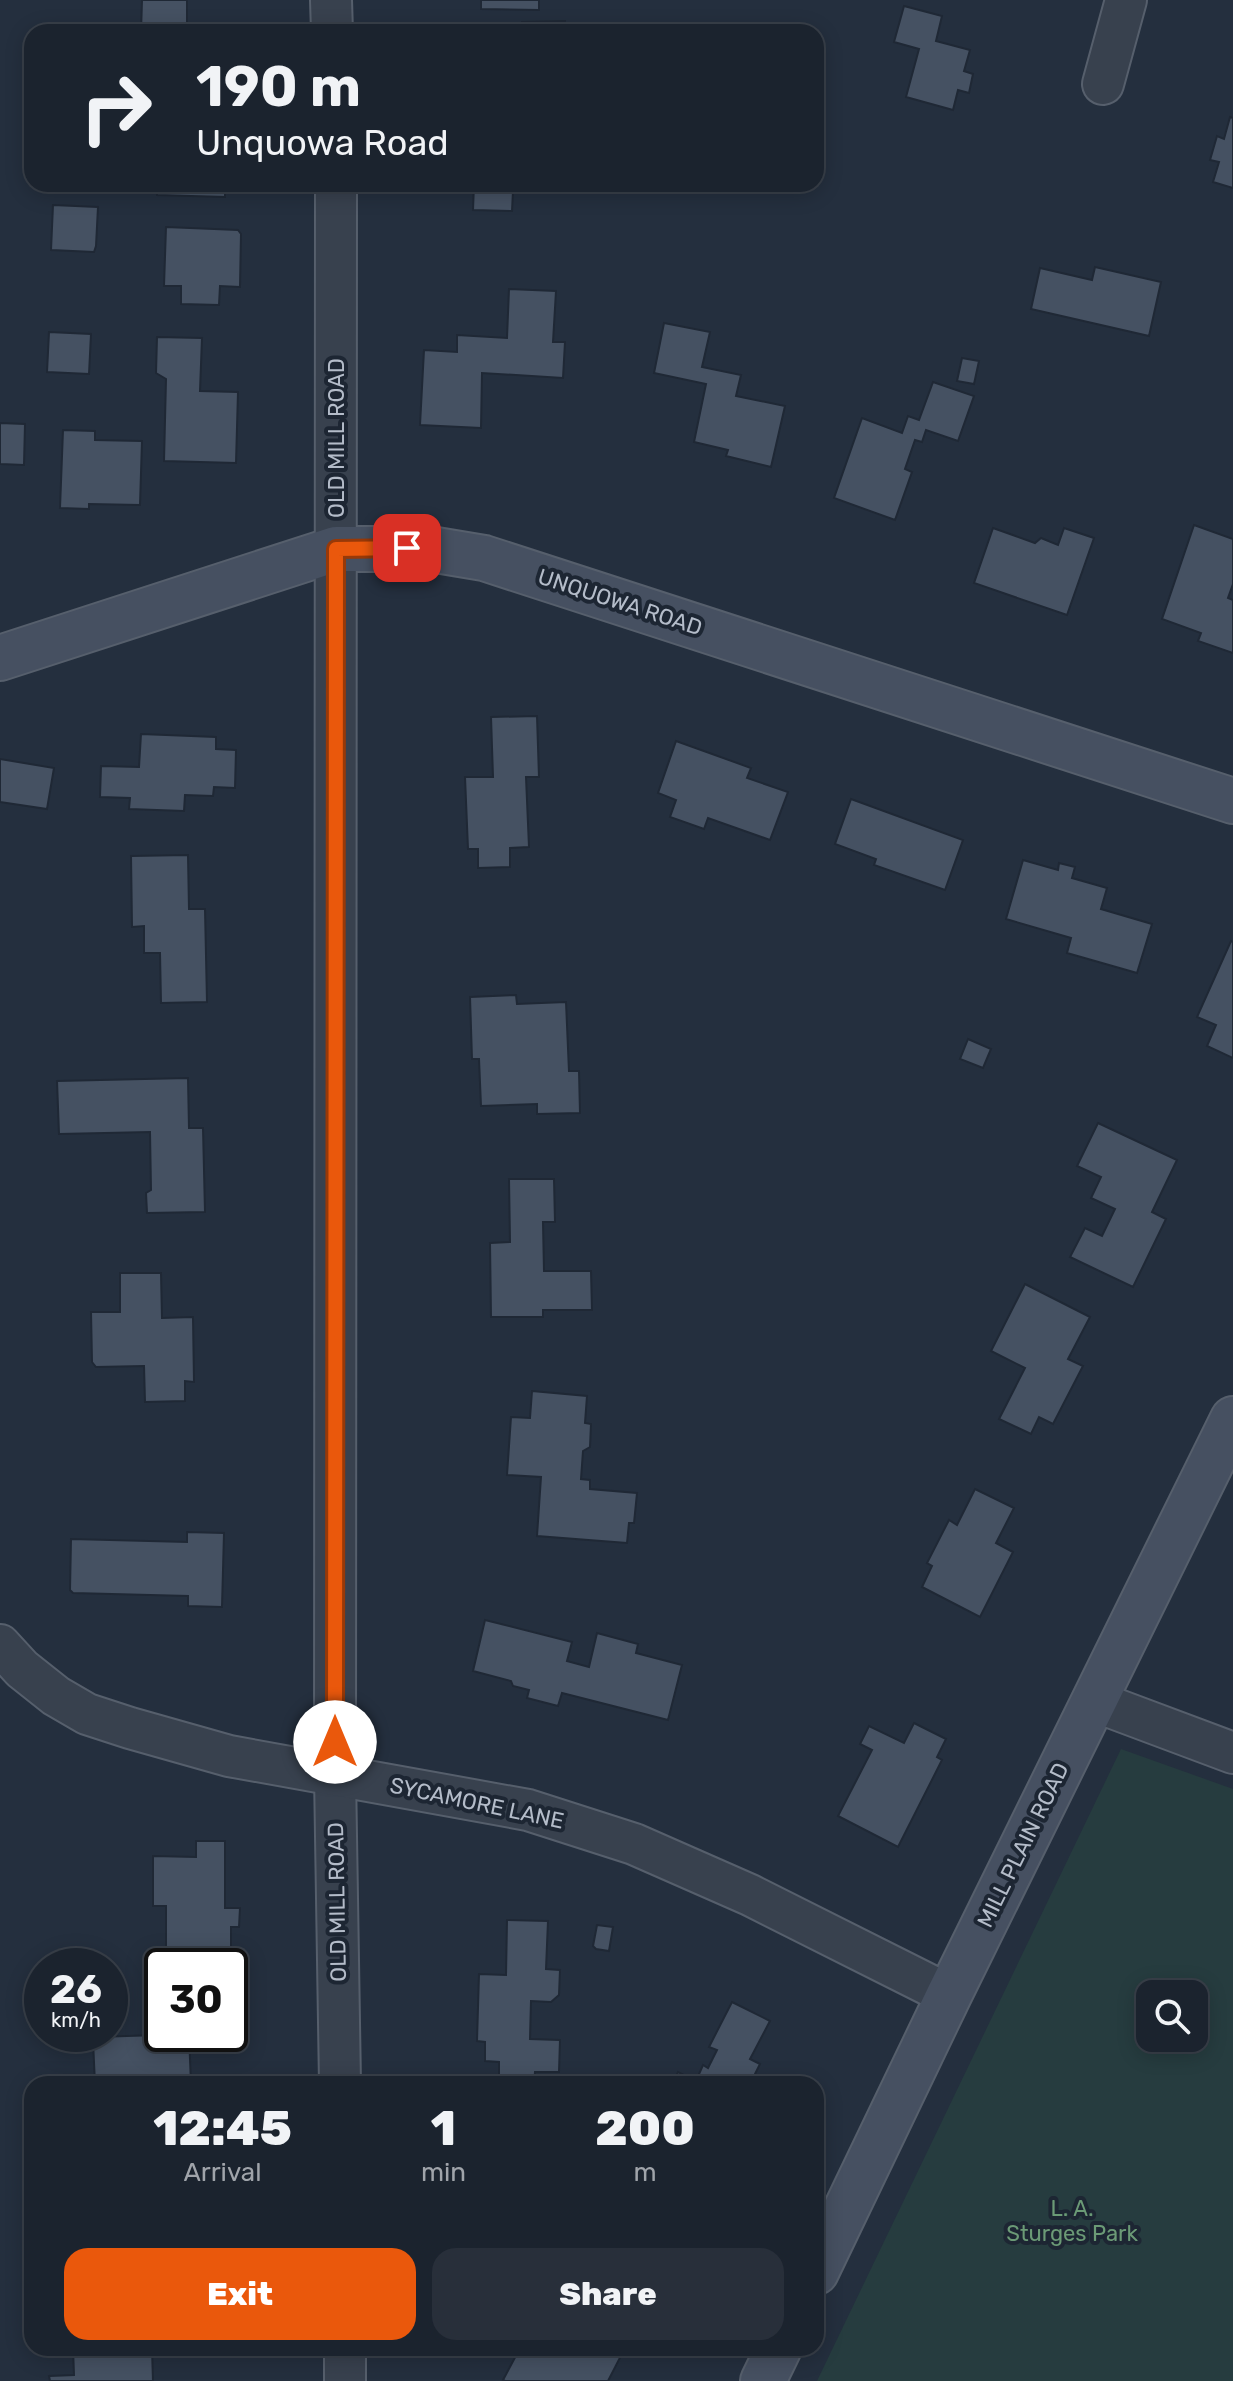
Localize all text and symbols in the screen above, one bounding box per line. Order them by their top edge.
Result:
text: 190 m [196,54,361,120]
icon: right [64,56,168,160]
text: Unquowa Road [196,121,449,164]
street label: OLD MILL ROAD [323,358,350,518]
pin [373,514,441,582]
icon: arrive [385,526,429,570]
street label: UNQUOWA ROAD [534,563,706,641]
position arrow [293,1700,377,1784]
street label: MILL PLAIN ROAD [971,1758,1075,1932]
street label: SYCAMORE LANE [388,1771,566,1835]
street label: OLD MILL ROAD [322,1822,352,1982]
speed limit sign: 30 [144,1948,248,2052]
text: 26 [50,1966,102,2013]
map controls [1136,1980,1208,2052]
button: search [1136,1980,1208,2052]
text: km/h [51,2008,101,2032]
text: 12:45 [153,2100,292,2157]
text: 1 [431,2100,456,2157]
text: 200 [595,2100,695,2157]
text: Arrival [183,2157,261,2188]
text: min [421,2157,466,2188]
text: m [633,2157,657,2188]
park label: L. A. Sturges Park [1006,2195,1138,2247]
button: Exit [64,2248,416,2340]
button: Share [432,2248,784,2340]

